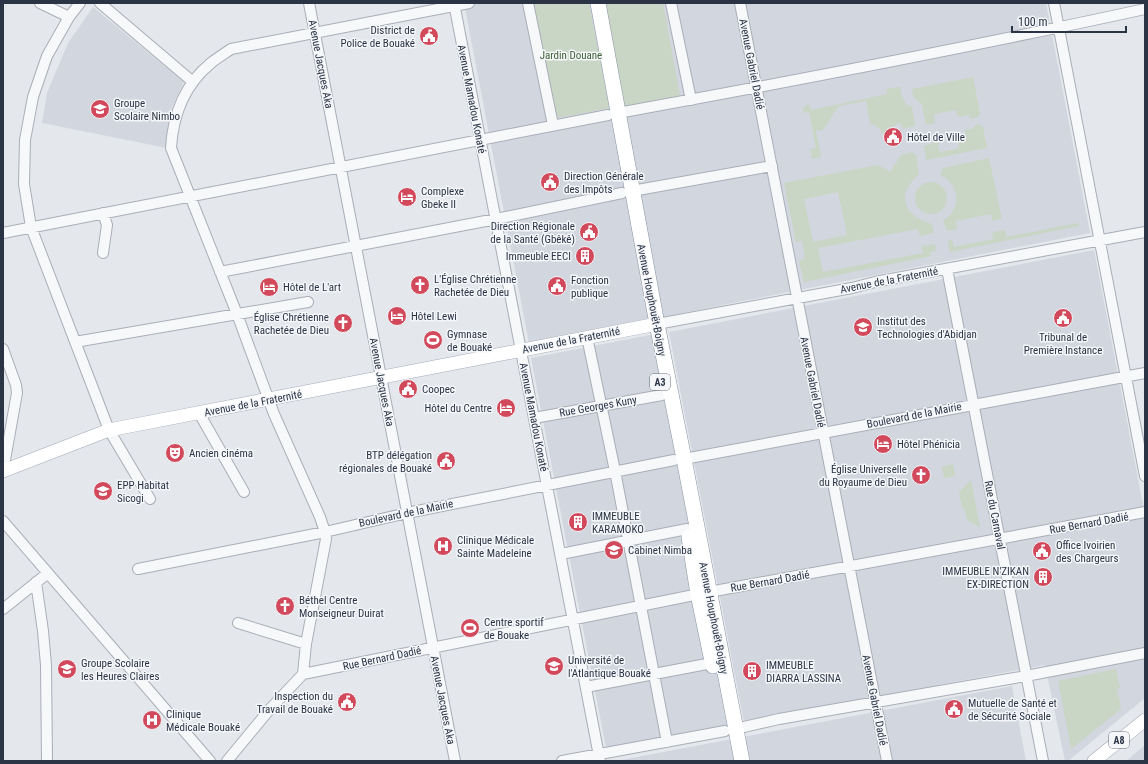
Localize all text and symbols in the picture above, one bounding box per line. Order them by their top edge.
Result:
scale bar [1012,8,1126,34]
text: 100 m [1018,15,1048,29]
street label: Avenue Gabriel Dadié [736,18,767,111]
street label: Avenue Jacques Aka [306,19,335,109]
place label: District de Police de Bouaké [340,24,415,50]
public building icon: District de Police de Bouaké [418,25,440,47]
street label: Avenue Mamadou Konaté [455,44,488,155]
park label: Jardin Douane [540,49,602,62]
place label: Groupe Scolaire Nimbo [114,97,181,123]
school or university icon: Groupe Scolaire Nimbo [89,98,111,120]
public building icon: Hôtel de Ville [882,126,904,148]
place label: Hôtel de Ville [907,131,965,144]
place label: Direction Générale des Impôts [564,170,644,196]
public building icon: Direction Générale des Impôts [539,171,561,193]
place label: Complexe Gbeke II [421,185,464,211]
hotel icon: Complexe Gbeke II [396,186,418,208]
place label: Direction Régionale de la Santé (Gbêkê) [490,220,575,246]
public building icon: Direction Régionale de la Santé (Gbêkê) [578,221,600,243]
street label: Avenue Houphouët-Boigny [634,243,669,358]
building icon: Immeuble EECI [574,245,596,267]
place label: Immeuble EECI [506,250,571,263]
street label: Avenue de la Fraternité [839,265,939,296]
place label: L'Église Chrétienne Rachetée de Dieu [434,273,516,299]
church icon: L'Église Chrétienne Rachetée de Dieu [409,274,431,296]
place label: Fonction publique [571,274,609,300]
public building icon: Fonction publique [546,275,568,297]
hotel icon: Hôtel de L'art [258,276,280,298]
place label: Hôtel de L'art [283,281,341,294]
hotel icon: Hôtel Lewi [386,305,408,327]
public building icon: Tribunal de Première Instance [1052,307,1074,329]
place label: Hôtel Lewi [411,310,457,323]
place label: Église Chrétienne Rachetée de Dieu [254,311,329,337]
church icon: Église Chrétienne Rachetée de Dieu [332,312,354,334]
place label: Institut des Technologies d'Abidjan [877,315,977,341]
school or university icon: Institut des Technologies d'Abidjan [852,316,874,338]
street label: Avenue de la Fraternité [521,325,621,356]
place label: Gymnase de Bouaké [447,328,492,354]
sports icon: Gymnase de Bouaké [422,329,444,351]
place label: Tribunal de Première Instance [1024,331,1102,357]
street label: Avenue Gabriel Dadié [797,336,828,429]
street label: Avenue Jacques Aka [367,337,396,427]
street label: Avenue Mamadou Konaté [517,362,550,473]
road number: A3 [650,374,670,390]
public building icon: Coopec [397,378,419,400]
place label: Coopec [422,383,455,396]
street label: Avenue de la Fraternité [203,388,303,419]
street label: Rue Georges Kuny [558,393,638,420]
hotel icon: Hôtel du Centre [495,397,517,419]
street label: Boulevard de la Mairie [866,400,963,431]
place label: Hôtel du Centre [425,402,492,415]
hotel icon: Hôtel Phénicia [872,433,894,455]
place label: Hôtel Phénicia [897,438,960,451]
theatre icon: Ancien cinéma [164,442,186,464]
place label: Ancien cinéma [189,447,253,460]
place label: BTP délégation régionales de Bouaké [339,449,432,475]
public building icon: BTP délégation régionales de Bouaké [435,450,457,472]
place label: Église Universelle du Royaume de Dieu [819,463,907,489]
church icon: Église Universelle du Royaume de Dieu [910,464,932,486]
place label: EPP Habitat Sicogi [117,479,169,505]
school or university icon: EPP Habitat Sicogi [92,480,114,502]
street label: Rue du Carnaval [981,480,1008,551]
street label: Boulevard de la Mairie [358,497,454,530]
place label: IMMEUBLE KARAMOKO [592,510,644,536]
street label: Rue Bernard Dadié [1049,510,1130,537]
building icon: IMMEUBLE KARAMOKO [567,511,589,533]
place label: Clinique Médicale Sainte Madeleine [457,534,534,560]
hospital icon: Clinique Médicale Sainte Madeleine [432,535,454,557]
school or university icon: Cabinet Nimba [603,539,625,561]
place label: Office Ivoirien des Chargeurs [1056,539,1119,565]
public building icon: Office Ivoirien des Chargeurs [1031,540,1053,562]
place label: Cabinet Nimba [628,544,692,557]
street label: Avenue Houphouët-Boigny [696,561,731,676]
place label: IMMEUBLE N'ZIKAN EX-DIRECTION [942,565,1029,591]
building icon: IMMEUBLE N'ZIKAN EX-DIRECTION [1032,566,1054,588]
street label: Rue Bernard Dadié [730,568,811,595]
place label: Béthel Centre Monseigneur Duirat [299,594,384,620]
church icon: Béthel Centre Monseigneur Duirat [274,595,296,617]
place label: Centre sportif de Bouake [484,616,544,642]
sports icon: Centre sportif de Bouake [459,617,481,639]
street label: Rue Bernard Dadié [342,644,423,673]
place label: Université de l'Atlantique Bouaké [568,654,651,680]
street label: Avenue Gabriel Dadié [859,654,890,747]
street label: Avenue Jacques Aka [428,655,457,745]
school or university icon: Université de l'Atlantique Bouaké [543,655,565,677]
place label: Groupe Scolaire les Heures Claires [81,657,159,683]
school or university icon: Groupe Scolaire les Heures Claires [56,658,78,680]
place label: IMMEUBLE DIARRA LASSINA [766,659,842,685]
building icon: IMMEUBLE DIARRA LASSINA [741,660,763,682]
place label: Inspection du Travail de Bouaké [257,690,333,716]
public building icon: Inspection du Travail de Bouaké [336,691,358,713]
place label: Mutuelle de Santé et de Sécurité Sociale [968,697,1057,723]
public building icon: Mutuelle de Santé et de Sécurité Sociale [943,698,965,720]
place label: Clinique Médicale Bouaké [166,708,240,734]
hospital icon: Clinique Médicale Bouaké [141,709,163,731]
road number: A8 [1109,732,1129,748]

